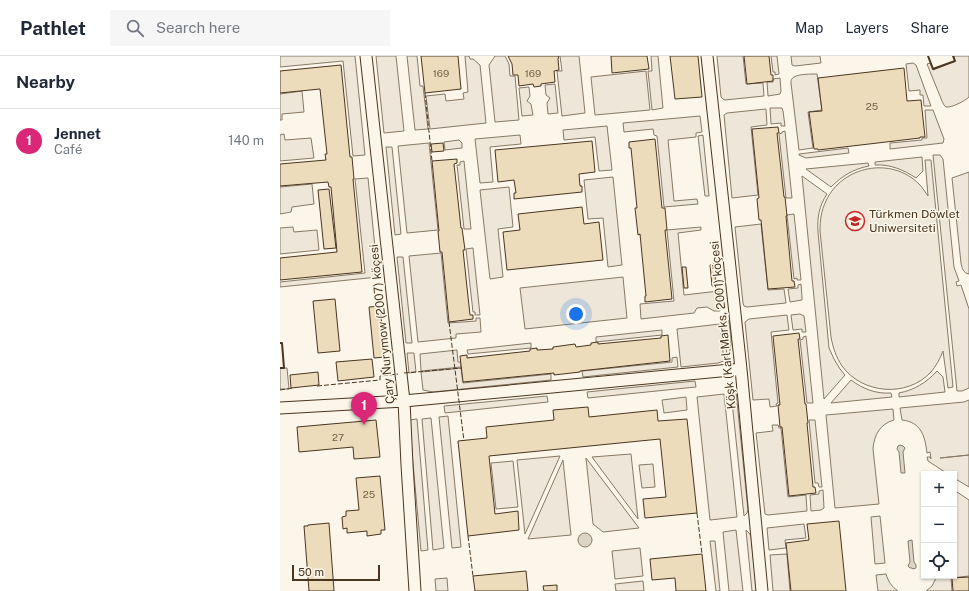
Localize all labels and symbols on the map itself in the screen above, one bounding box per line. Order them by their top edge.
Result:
house number: 169 [433,67,449,79]
house number: 169 [525,67,541,79]
house number: 25 [866,100,878,112]
place label: Türkmen Döwlet Uniwersiteti [869,207,960,235]
school or university icon: Türkmen Döwlet Uniwersiteti [844,210,866,232]
street label: Köşk (Karl Marks, 2001) köçesi [707,240,739,410]
street label: Çary Nurymow (2007) köçesi [367,243,397,405]
your location [566,304,586,324]
pin: 1 [351,392,377,425]
house number: 27 [332,431,344,443]
house number: 25 [363,488,375,500]
scale bar [292,563,380,582]

